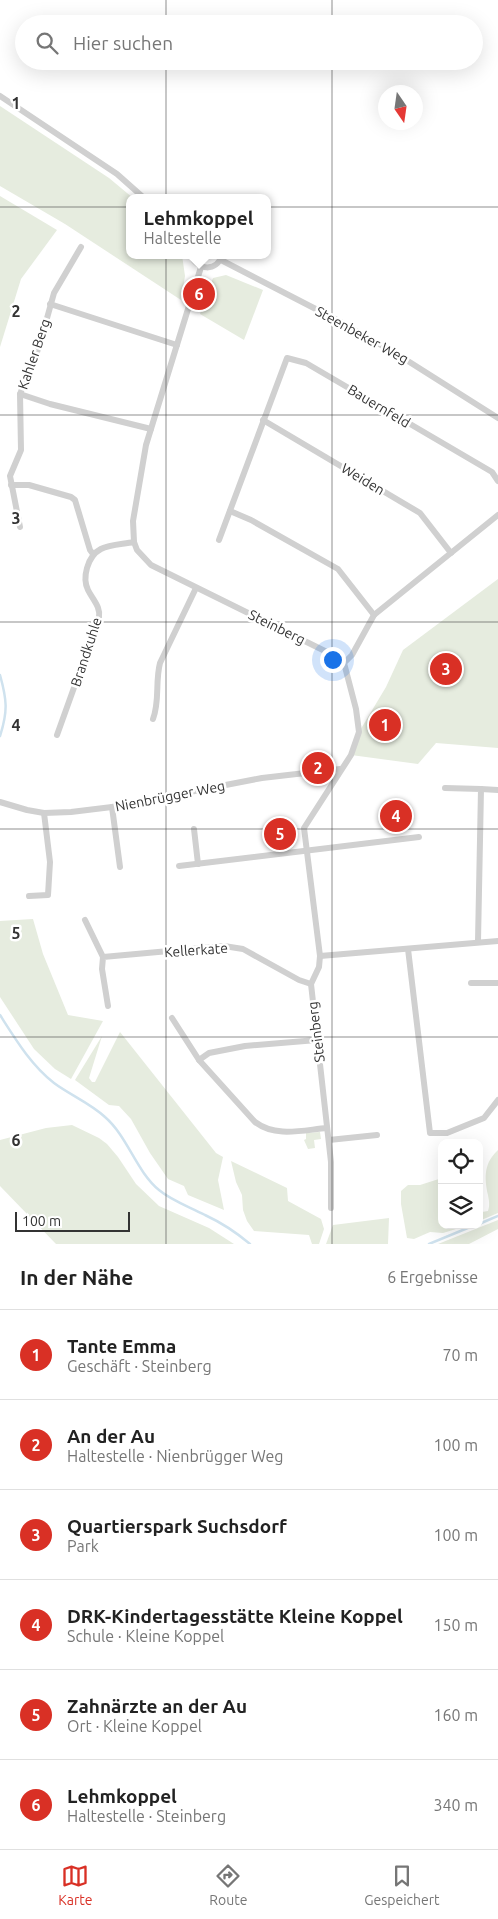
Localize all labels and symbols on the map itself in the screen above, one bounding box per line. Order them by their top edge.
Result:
north arrow [378,85,423,130]
text: 1 [11,94,21,112]
pin: 6 [183,275,215,313]
text: 2 [11,302,21,320]
street label: Steenbeker Weg [313,303,411,367]
street label: Kahler Berg [14,317,54,391]
street label: Bauernfeld [345,381,413,431]
street label: Weiden [338,460,388,498]
text: 3 [11,509,21,527]
street label: Steinberg [246,606,308,648]
street label: Brandkuhle [67,615,105,689]
your location [320,647,346,673]
pin: 3 [430,650,462,688]
pin: 1 [369,706,401,744]
text: 4 [11,716,21,734]
pin: 2 [302,749,334,787]
street label: Nienbrügger Weg [114,778,226,814]
pin: 4 [380,797,412,835]
pin: 5 [264,815,296,853]
text: 5 [11,924,21,942]
street label: Kellerkate [164,940,228,960]
street label: Steinberg [304,1001,328,1063]
text: 6 [11,1131,21,1149]
scale bar [15,1209,130,1232]

